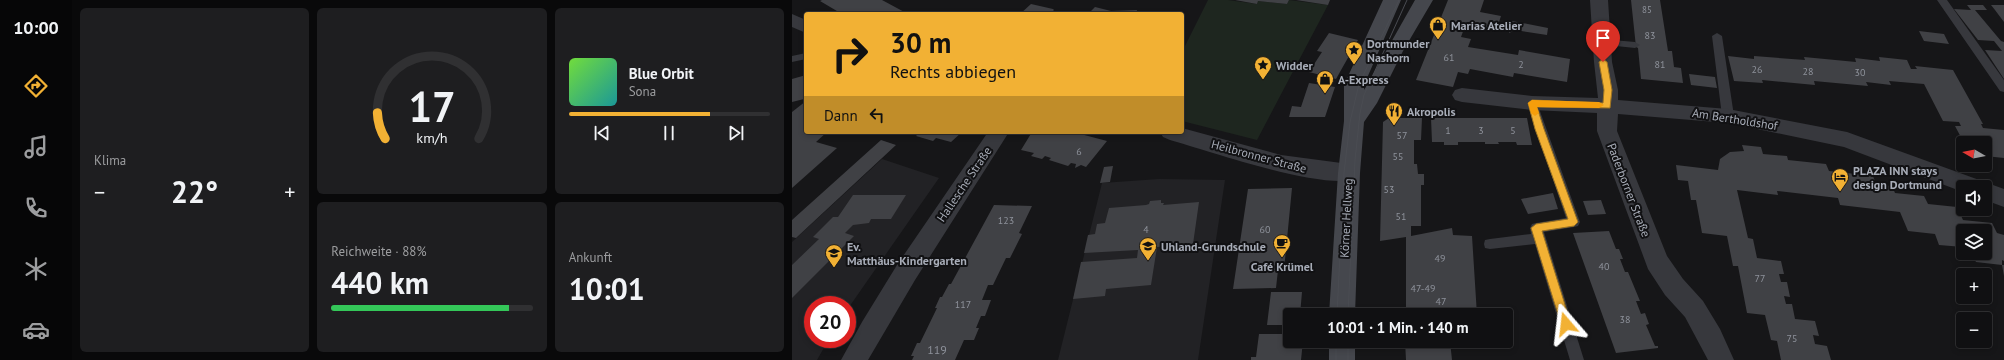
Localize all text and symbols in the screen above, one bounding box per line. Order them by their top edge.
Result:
house number: 85 [1642,4,1652,15]
shop icon: Marias Atelier [1428,15,1448,40]
text: 10:00 [13,16,59,39]
place label: Marias Atelier [1451,18,1523,33]
pin [1586,21,1620,62]
text: 30 m [890,24,951,61]
icon: arrive [1592,27,1614,49]
icon: right [824,28,876,80]
house number: 83 [1645,29,1655,42]
place label: Dortmunder Nashorn [1367,36,1430,65]
place icon: Dortmunder Nashorn [1344,40,1364,65]
house number: 61 [1444,51,1454,64]
place icon: Widder [1253,55,1273,80]
place label: Widder [1276,58,1314,73]
house number: 2 [1518,58,1524,71]
house number: 81 [1655,58,1665,71]
text: Rechts abbiegen [890,60,1016,83]
house number: 26 [1752,63,1762,76]
text: Blue Orbit [629,64,694,83]
house number: 28 [1803,65,1813,78]
house number: 30 [1855,66,1866,79]
shop icon: A-Express [1315,69,1335,94]
icon: directions [22,72,50,100]
place label: A-Express [1338,72,1389,87]
text: 17 [408,80,456,133]
text: Sona [629,83,656,100]
restaurant icon: Akropolis [1384,101,1404,126]
icon: left [866,104,888,126]
place label: Akropolis [1407,104,1456,119]
street label: Am Bertholdshof [1691,105,1780,133]
text: Dann [824,106,858,125]
icon: previous [591,122,613,144]
icon: pause [658,122,680,144]
icon: next [725,122,747,144]
house number: 1 [1445,124,1451,137]
house number: 3 [1478,124,1484,137]
house number: 5 [1510,124,1516,137]
text: km/h [416,128,448,147]
house number: 57 [1397,129,1407,142]
icon: music [22,133,50,161]
street label: Heilbronner Straße [1210,136,1308,176]
north arrow [1956,136,1992,172]
map controls [1956,136,1992,348]
street label: Paderborner Straße [1604,141,1654,239]
street label: Hallesche Straße [933,144,995,224]
house number: 6 [1076,145,1082,158]
house number: 55 [1393,150,1403,163]
text: Klima [94,152,126,169]
place label: PLAZA INN stays design Dortmund [1853,163,1942,192]
hotel icon: PLAZA INN stays design Dortmund [1830,167,1850,192]
text: 22° [171,172,218,211]
text: − [94,178,105,206]
text: + [284,178,295,206]
street label: Körner Hellweg [1336,178,1356,258]
button: sound [1956,180,1992,216]
house number: 53 [1384,183,1394,196]
icon: phone [22,194,50,222]
house number: 51 [1396,210,1406,223]
house number: 123 [998,214,1014,227]
house number: 4 [1143,223,1149,236]
house number: 60 [1260,223,1271,236]
button: layers [1956,224,1992,260]
cafe icon: Café Krümel [1272,233,1292,258]
school or university icon: Uhland-Grundschule [1138,236,1158,261]
place label: Ev. Matthäus-Kindergarten [847,239,967,268]
place label: Uhland-Grundschule [1161,239,1266,254]
text: Reichweite · 88% [331,243,427,260]
school or university icon: Ev. Matthäus-Kindergarten [824,243,844,268]
text: Ankunft [569,249,612,266]
house number: 49 [1435,252,1445,265]
icon: climate [22,255,50,283]
place label: Café Krümel [1251,259,1314,274]
house number: 40 [1599,260,1610,273]
text: 440 km [331,263,429,302]
button: + [1956,268,1992,304]
text: 10:01 [569,269,645,308]
house number: 77 [1755,272,1765,285]
house number: 47-49 [1411,282,1435,295]
house number: 47 [1436,295,1446,308]
speed limit sign: 20 [804,296,856,348]
house number: 117 [955,298,971,311]
position arrow [1545,303,1587,345]
button: − [1956,312,1992,348]
house number: 38 [1620,313,1630,326]
icon: car [22,316,50,344]
text: 10:01 · 1 Min. · 140 m [1327,318,1469,337]
house number: 75 [1787,332,1797,345]
house number: 119 [927,342,947,357]

